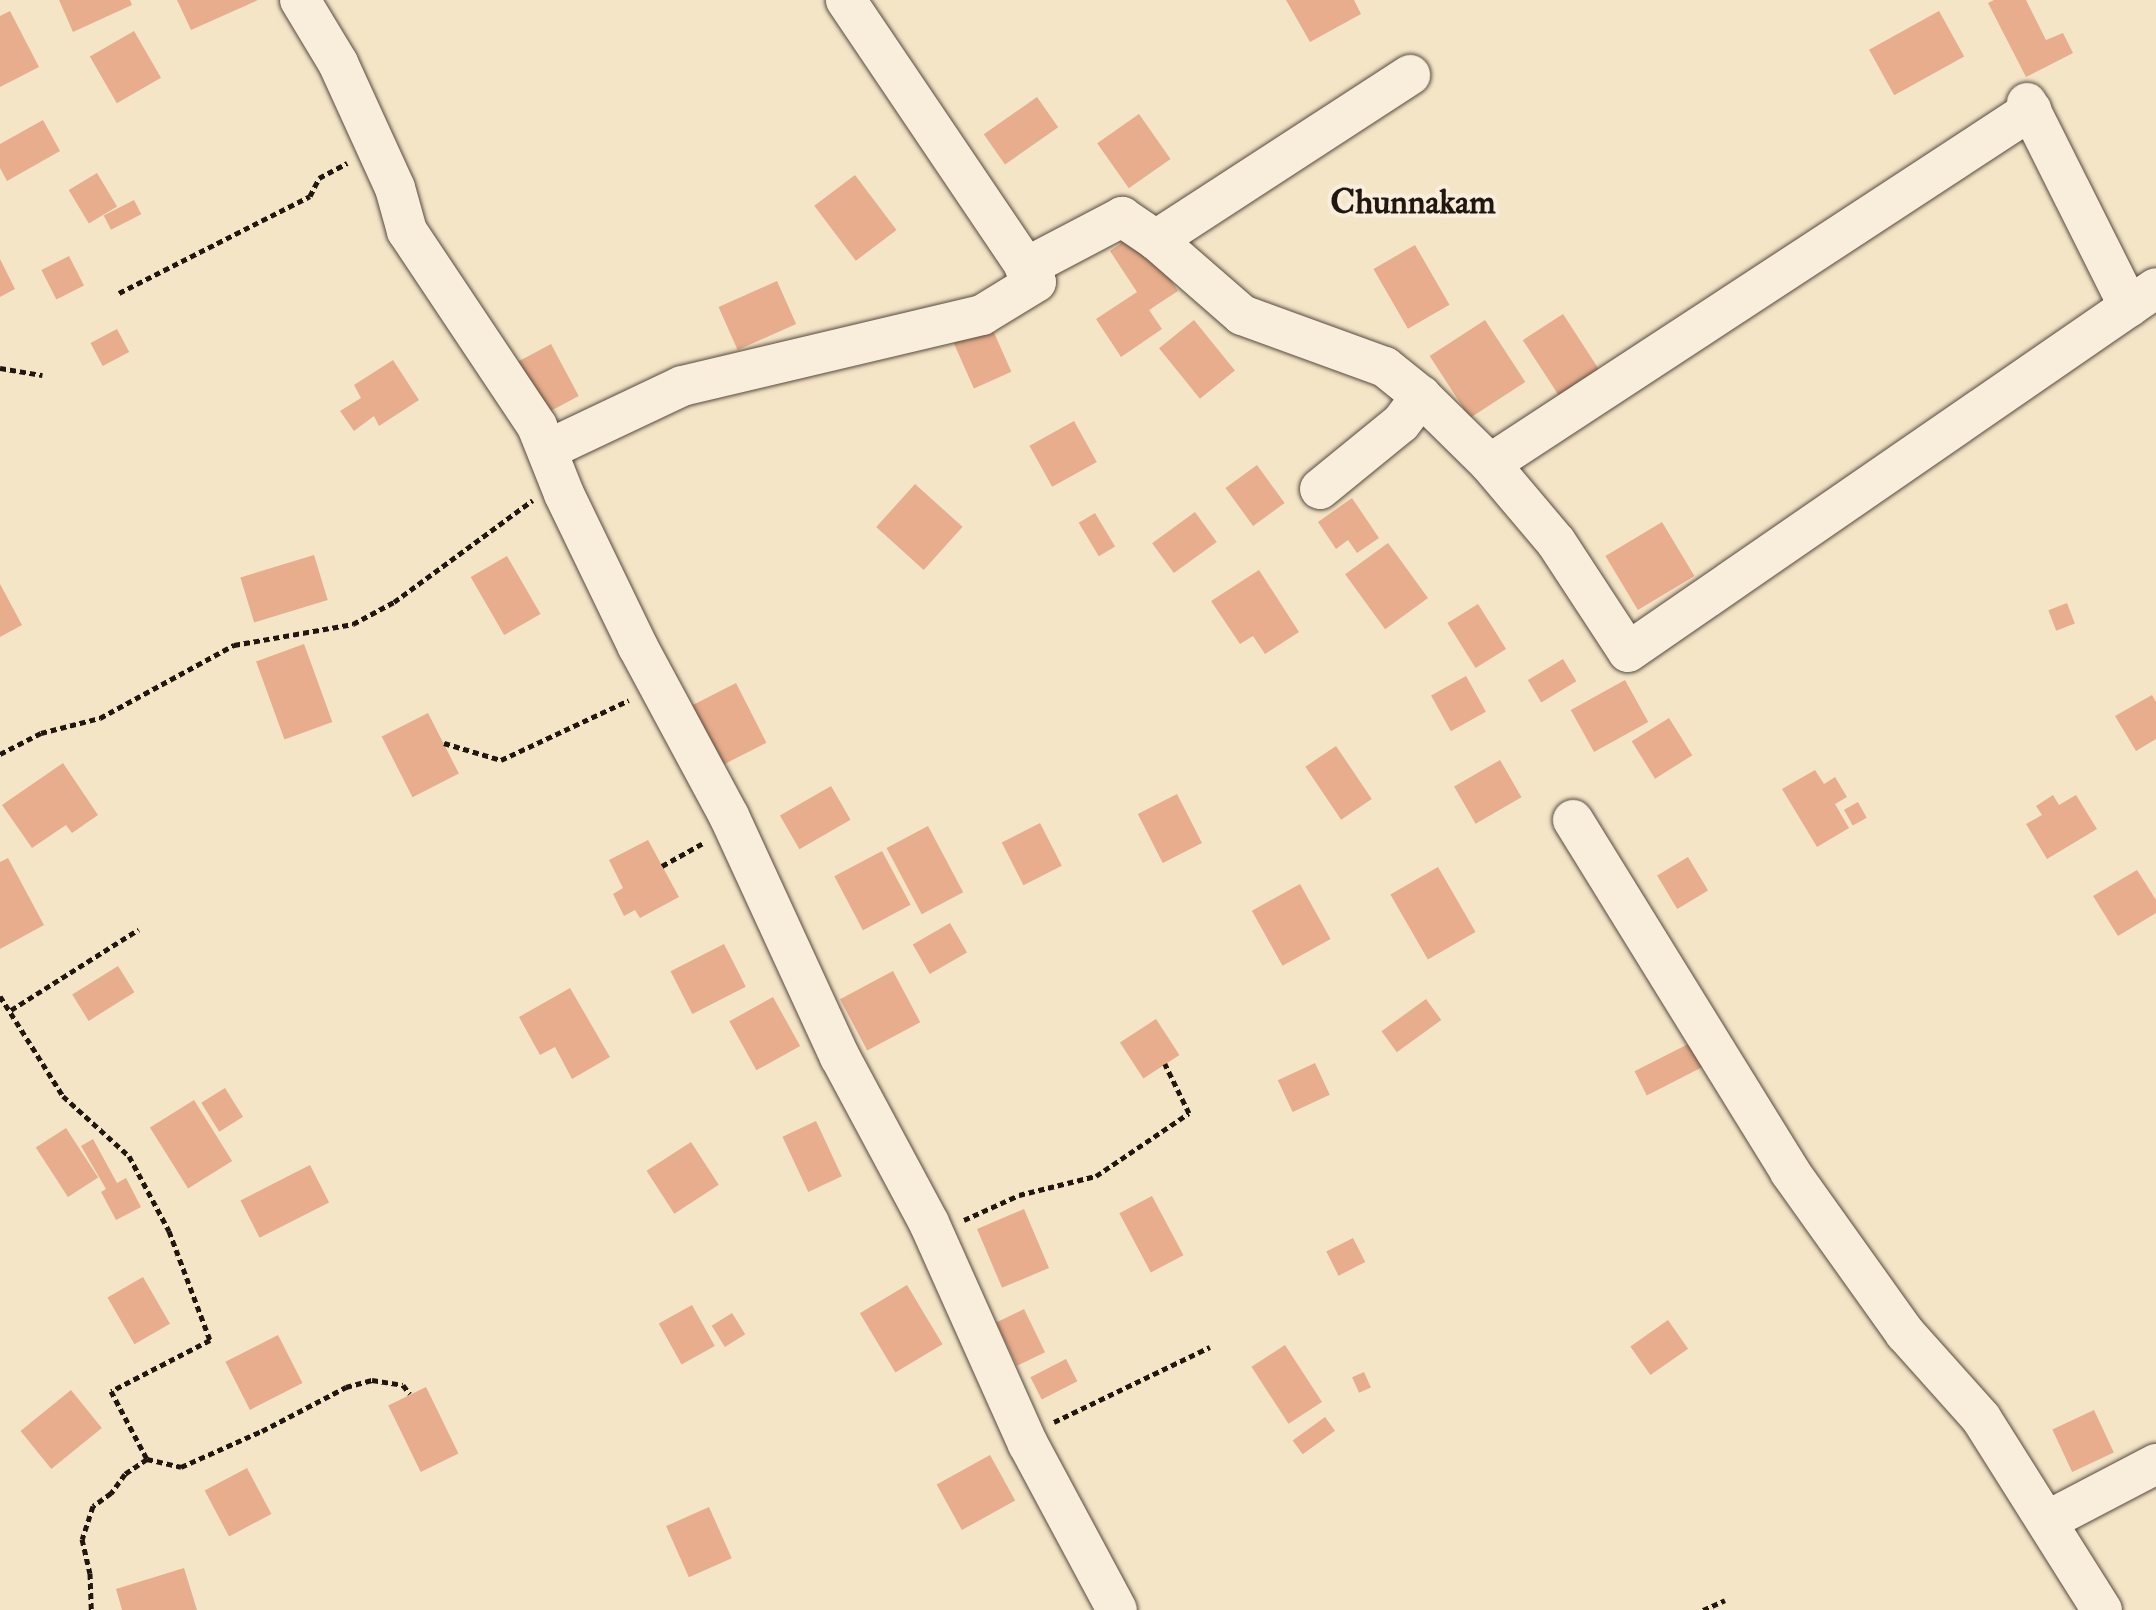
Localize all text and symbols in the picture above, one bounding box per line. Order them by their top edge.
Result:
district label: Chunnakam [1330,183,1496,223]

